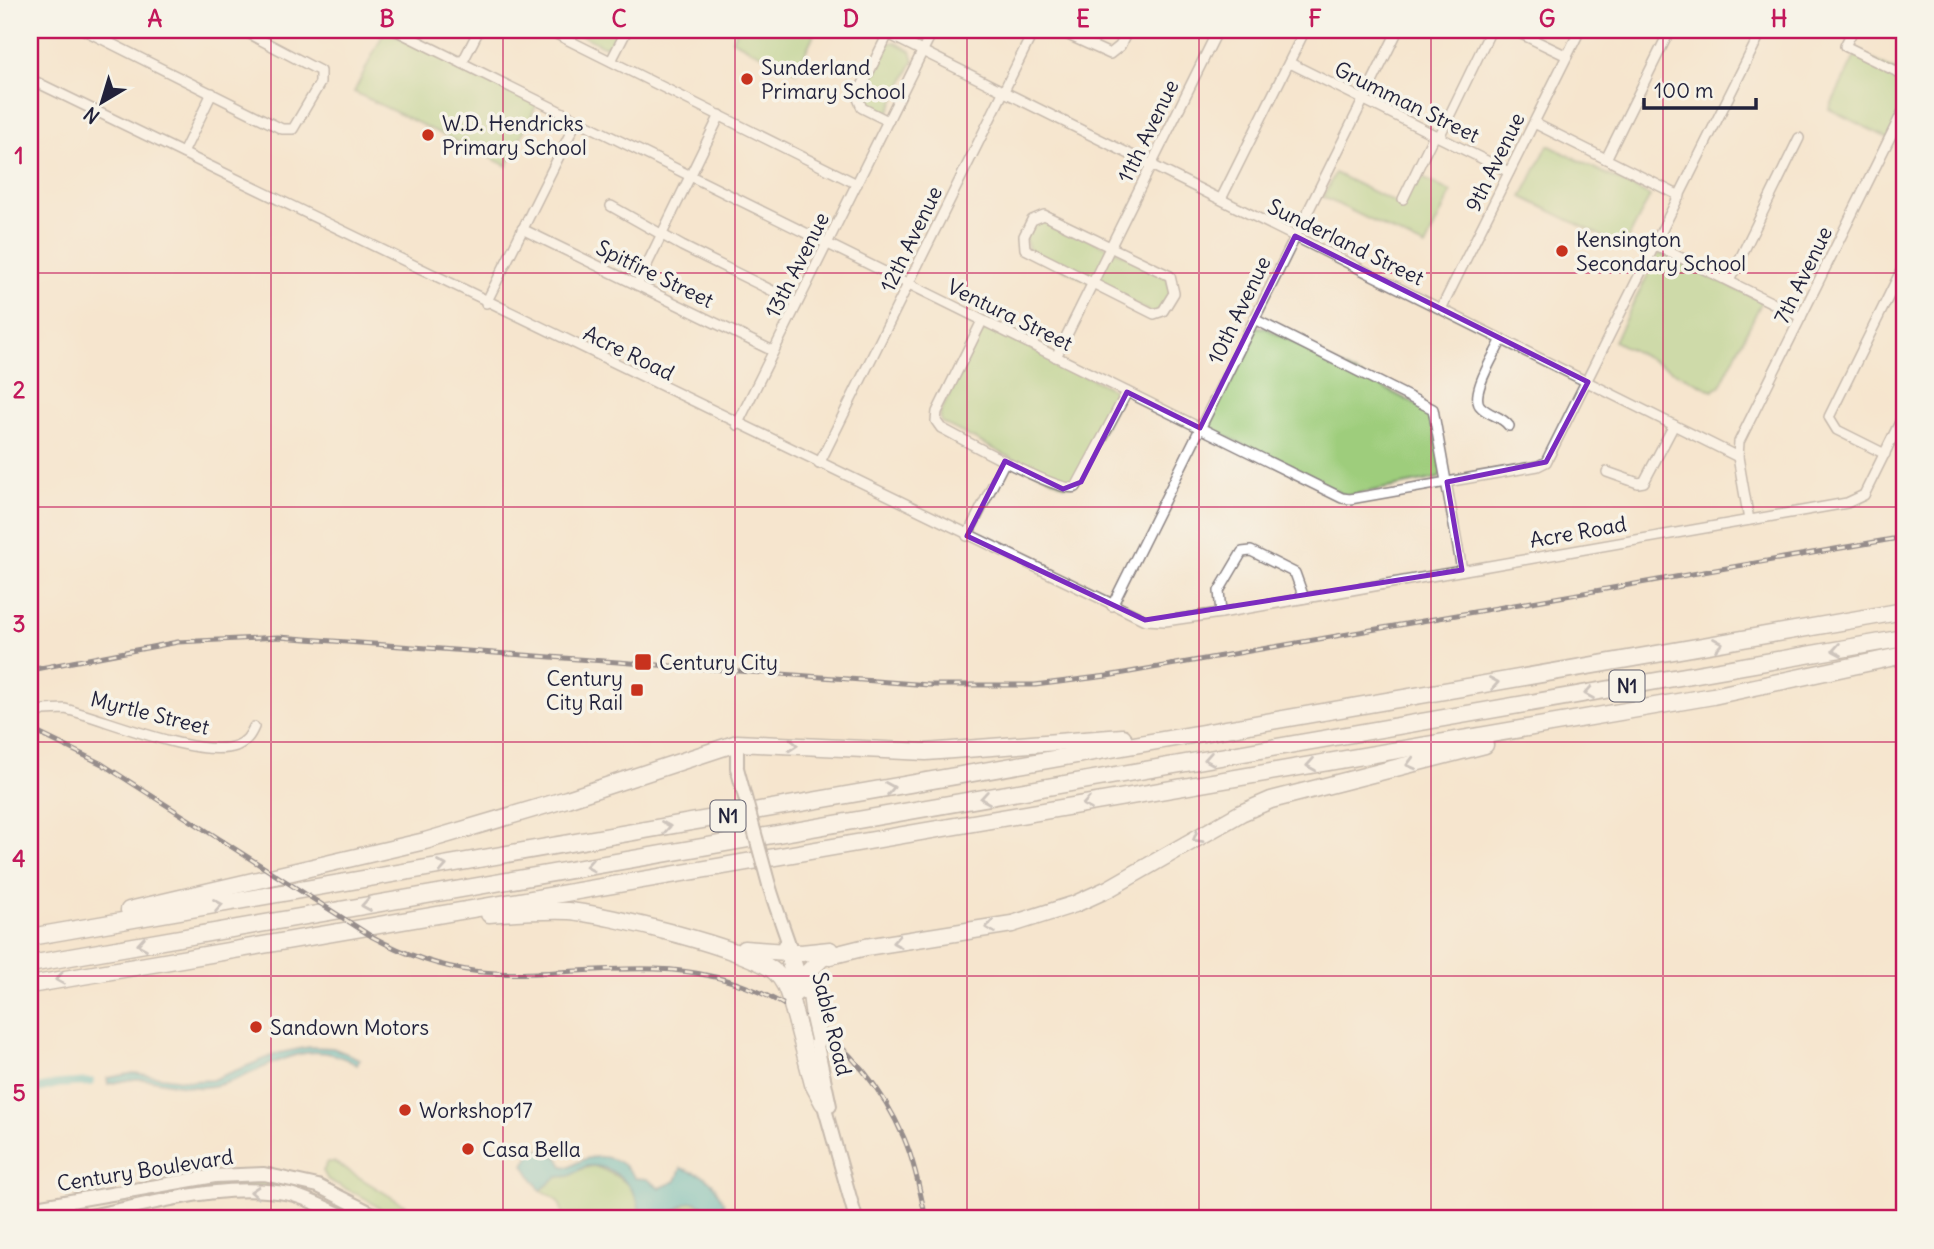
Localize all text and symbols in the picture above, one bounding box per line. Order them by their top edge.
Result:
text: A [148,4,163,33]
text: B [379,4,395,33]
text: C [611,4,627,33]
text: D [843,4,859,33]
text: E [1076,4,1090,33]
text: F [1308,4,1322,33]
text: G [1539,4,1555,33]
text: H [1771,4,1787,33]
place label: Sunderland Primary School [761,54,906,105]
street label: Grumman Street [1330,55,1484,149]
north arrow [66,66,136,136]
scale bar [1644,66,1756,110]
marker: Sunderland Primary School [739,71,755,87]
street label: 11th Avenue [1111,75,1185,187]
text: 100 m [1654,77,1713,104]
text: N [79,102,104,129]
street label: 9th Avenue [1459,108,1531,216]
place label: W.D. Hendricks Primary School [442,110,587,161]
marker: W.D. Hendricks Primary School [420,127,436,143]
text: 1 [14,141,24,170]
street label: 12th Avenue [874,182,948,296]
street label: Sunderland Street [1263,192,1429,292]
street label: 13th Avenue [759,208,835,322]
street label: 7th Avenue [1768,222,1838,328]
place label: Kensington Secondary School [1576,226,1746,277]
street label: Spitfire Street [592,234,718,314]
marker: Kensington Secondary School [1554,243,1570,259]
street label: 10th Avenue [1201,252,1277,368]
street label: Ventura Street [943,273,1077,357]
street label: Acre Road [579,319,679,387]
text: 2 [13,375,26,404]
street label: Acre Road [1528,510,1628,554]
text: 3 [12,609,26,638]
one-way arrow [1712,637,1724,652]
one-way arrow [1831,641,1843,656]
place label: Century City [659,649,778,676]
marker: Century City [633,652,653,672]
place label: Century City Rail [546,665,623,716]
road number: N1 [1610,670,1644,702]
one-way arrow [1488,676,1500,691]
marker: Century City Rail [629,682,645,698]
street label: Myrtle Street [88,685,212,741]
one-way arrow [1583,685,1595,700]
one-way arrow [788,737,799,752]
one-way arrow [1203,751,1215,766]
one-way arrow [1405,756,1417,770]
one-way arrow [1305,757,1317,772]
one-way arrow [884,781,896,796]
one-way arrow [979,790,991,805]
one-way arrow [1081,796,1093,811]
road number: N1 [710,800,746,832]
one-way arrow [660,820,672,835]
one-way arrow [1192,830,1205,843]
text: 4 [12,844,26,873]
one-way arrow [584,858,596,873]
one-way arrow [436,859,448,874]
one-way arrow [360,897,372,912]
one-way arrow [212,898,224,913]
one-way arrow [984,920,996,935]
one-way arrow [891,934,903,949]
one-way arrow [136,936,148,951]
street label: Sable Road [806,970,858,1078]
one-way arrow [54,971,66,986]
place label: Sandown Motors [270,1014,429,1041]
marker: Sandown Motors [248,1019,264,1035]
text: 5 [12,1078,26,1107]
place label: Workshop17 [419,1097,533,1124]
marker: Workshop17 [397,1102,413,1118]
place label: Casa Bella [482,1136,581,1163]
marker: Casa Bella [460,1141,476,1157]
street label: Century Boulevard [55,1143,235,1197]
one-way arrow [249,1185,260,1200]

